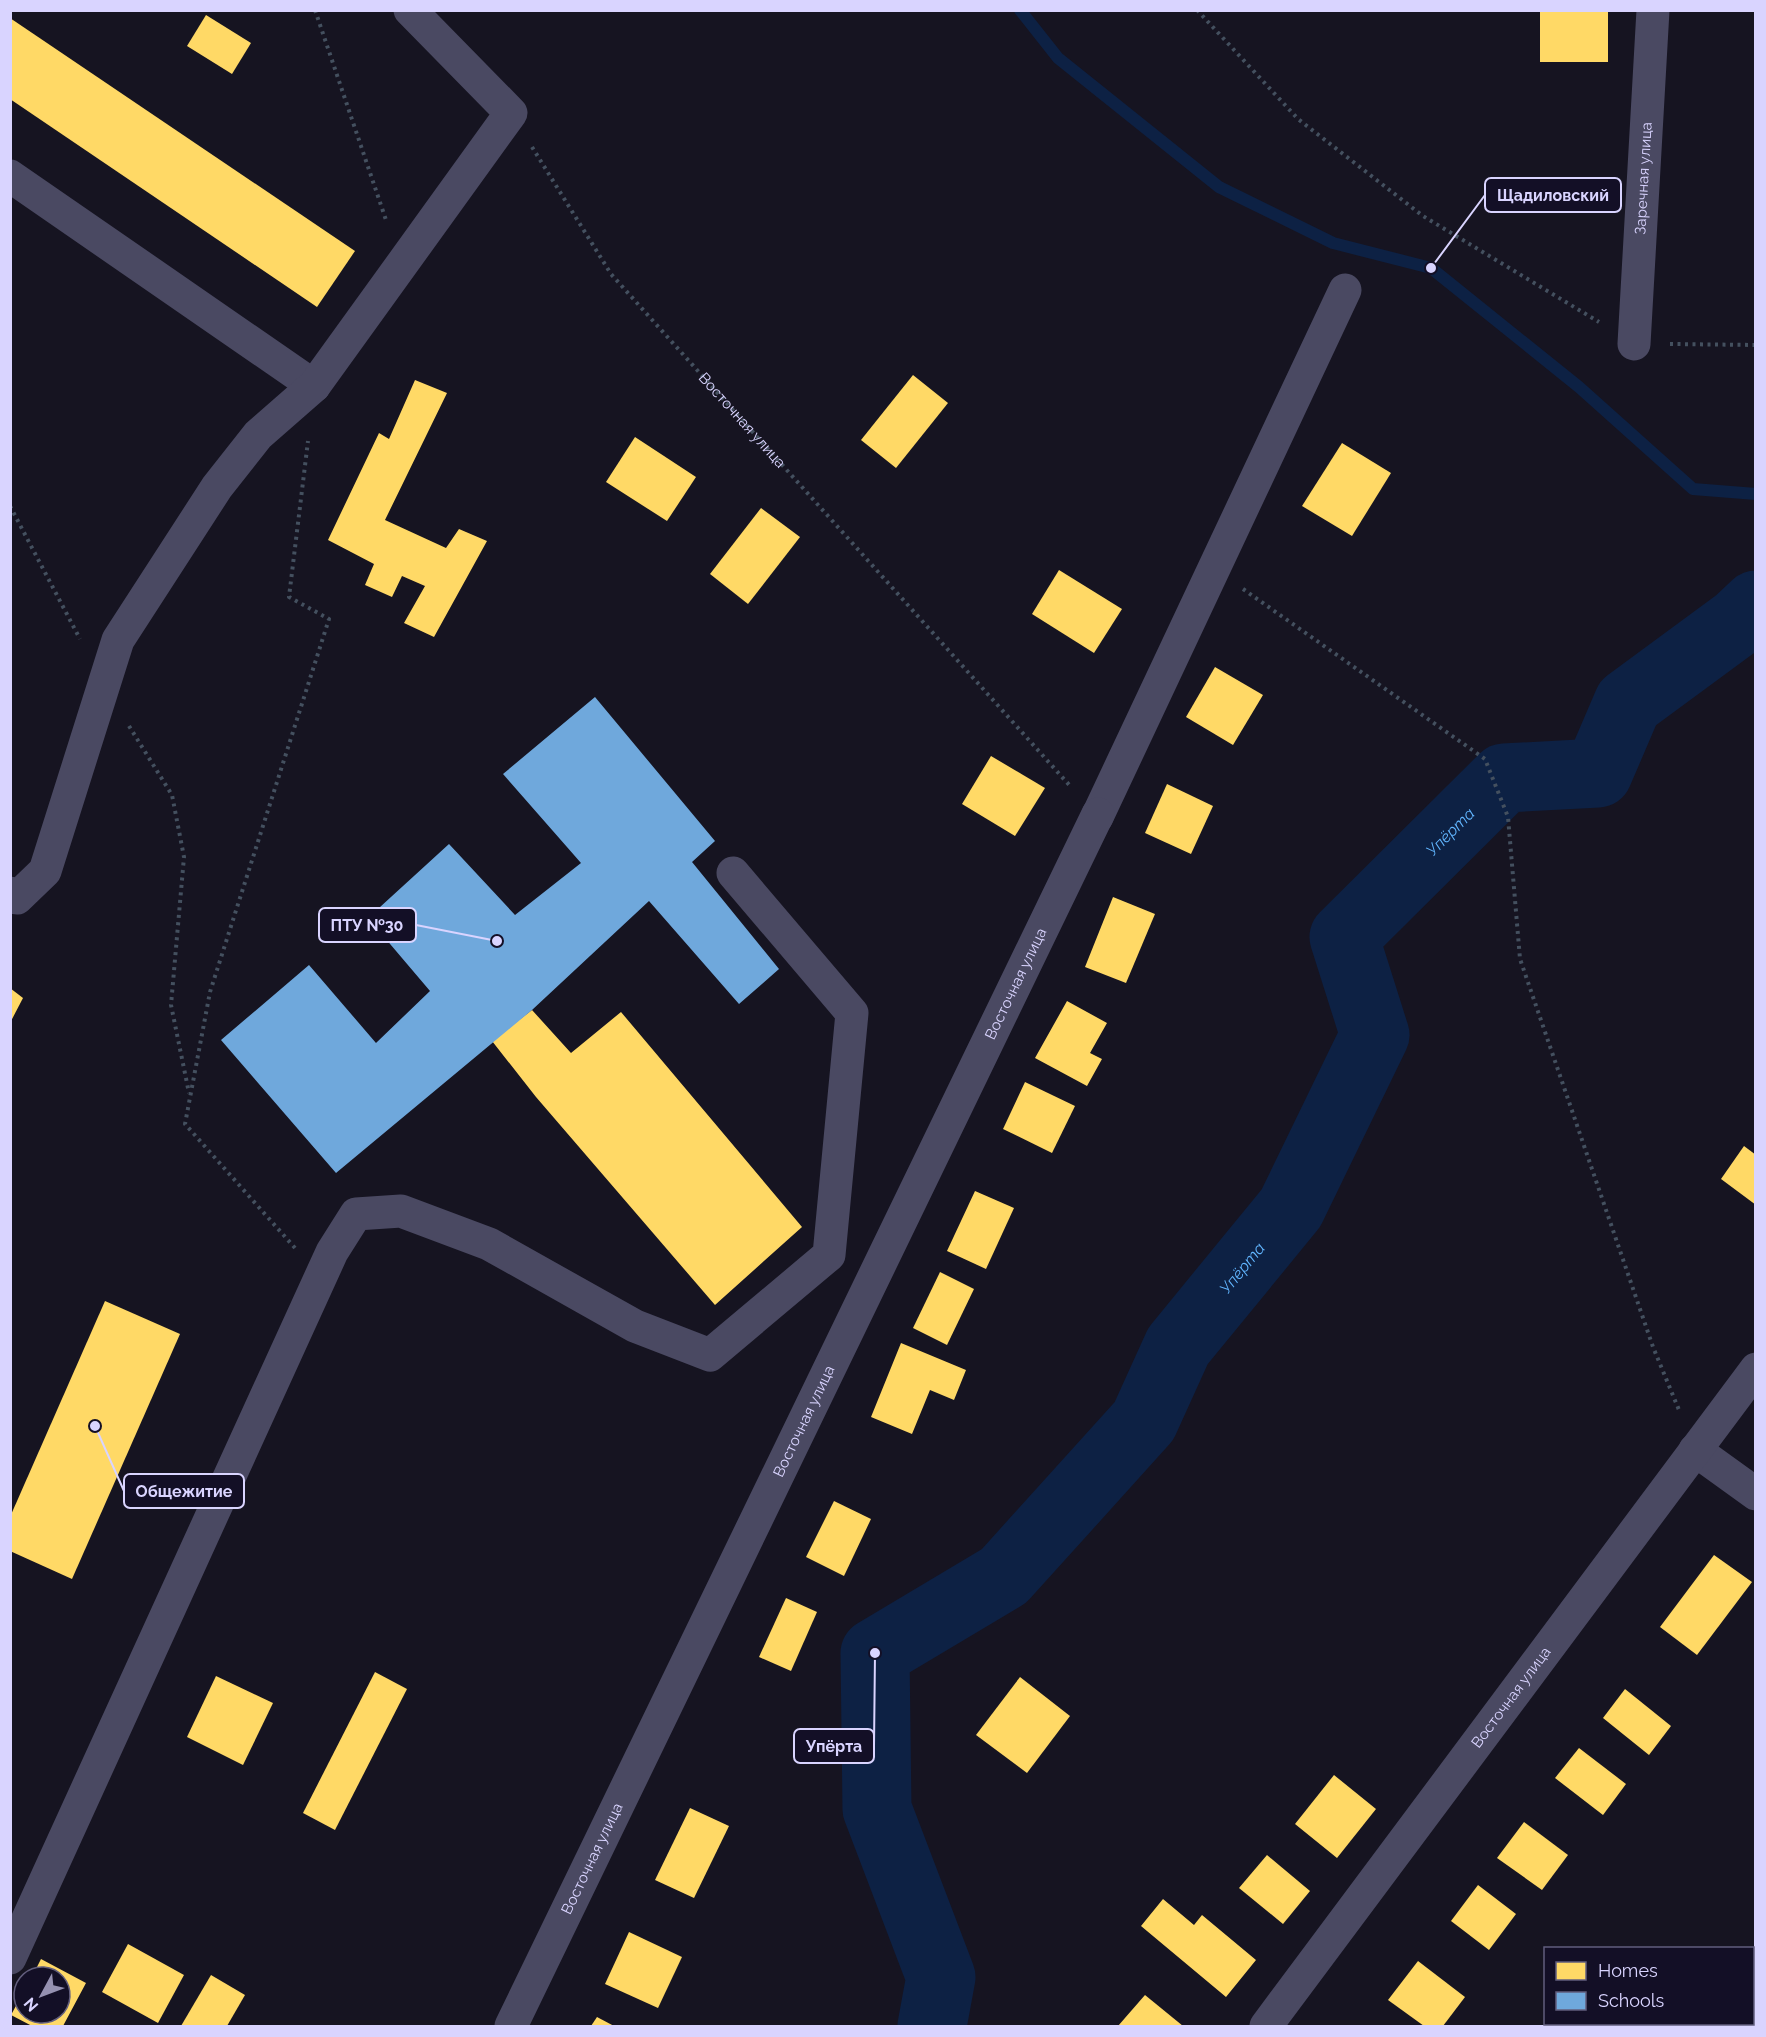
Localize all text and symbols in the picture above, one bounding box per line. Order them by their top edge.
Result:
street label: Заречная улица [1631,121,1656,235]
callout: Щадиловский [1485,178,1621,212]
text: Щадиловский [1497,186,1609,205]
street label: Восточная улица [695,369,789,472]
water label: Упёрта [1422,803,1479,860]
callout: ПТУ №30 [319,908,416,942]
text: ПТУ №30 [331,916,404,935]
street label: Восточная улица [981,925,1050,1042]
water label: Упёрта [1215,1238,1269,1297]
street label: Восточная улица [769,1363,839,1480]
callout: Общежитие [124,1474,244,1508]
text: Общежитие [136,1482,233,1501]
street label: Восточная улица [1468,1643,1555,1751]
callout: Упёрта [794,1729,874,1763]
text: Упёрта [805,1737,862,1756]
street label: Восточная улица [557,1800,627,1917]
legend [1544,1947,1754,2025]
text: Homes [1598,1960,1658,1981]
north arrow [12,1965,72,2025]
text: Schools [1598,1990,1665,2011]
text: N [20,1994,42,2015]

